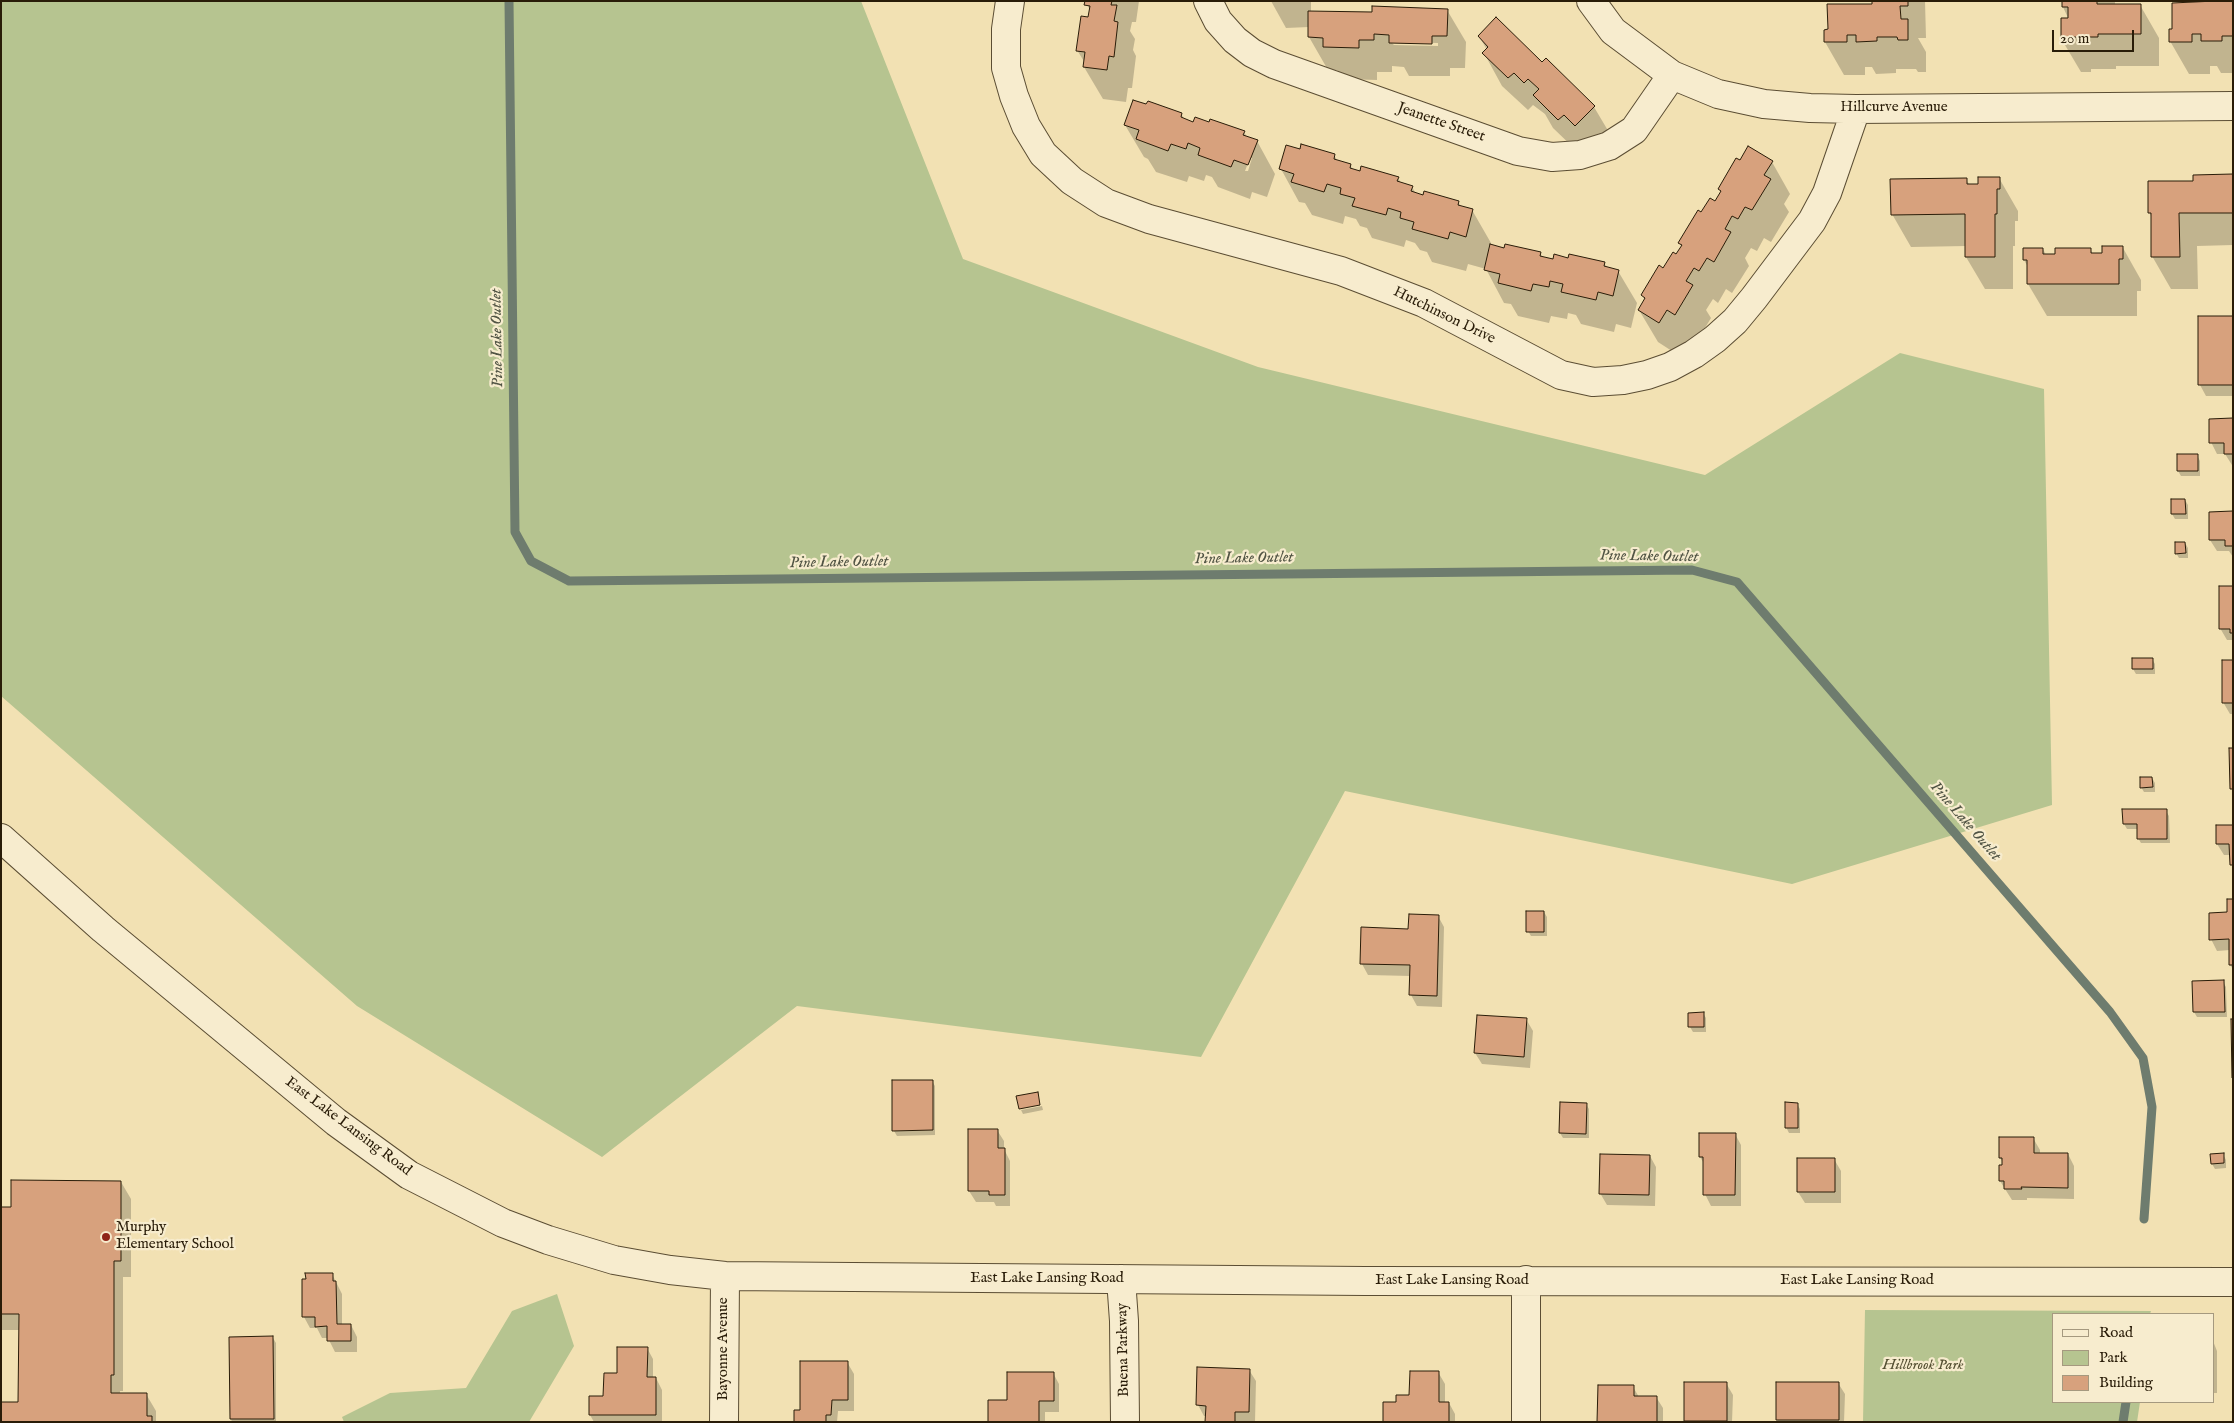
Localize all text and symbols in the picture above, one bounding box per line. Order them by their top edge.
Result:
scale bar [2054,20,2136,52]
text: 20 m [2060,29,2089,48]
street label: Hillcurve Avenue [1840,99,1948,117]
street label: Jeanette Street [1395,100,1487,146]
street label: Hutchinson Drive [1390,283,1498,349]
water label: Pine Lake Outlet [488,288,508,388]
water label: Pine Lake Outlet [1599,547,1699,567]
water label: Pine Lake Outlet [1194,549,1294,569]
water label: Pine Lake Outlet [789,553,889,573]
water label: Pine Lake Outlet [1925,778,2005,866]
street label: East Lake Lansing Road [281,1074,415,1180]
place label: Murphy Elementary School [116,1219,234,1254]
marker: Murphy Elementary School [100,1231,112,1243]
street label: East Lake Lansing Road [970,1270,1124,1288]
street label: East Lake Lansing Road [1375,1272,1529,1290]
street label: East Lake Lansing Road [1780,1272,1934,1290]
street label: Bayonne Avenue [715,1297,733,1401]
street label: Buena Parkway [1114,1303,1134,1397]
legend [2052,1313,2214,1403]
text: Road [2099,1323,2133,1342]
text: Park [2099,1348,2128,1367]
park label: Hillbrook Park [1882,1357,1964,1375]
text: Building [2099,1373,2153,1392]

